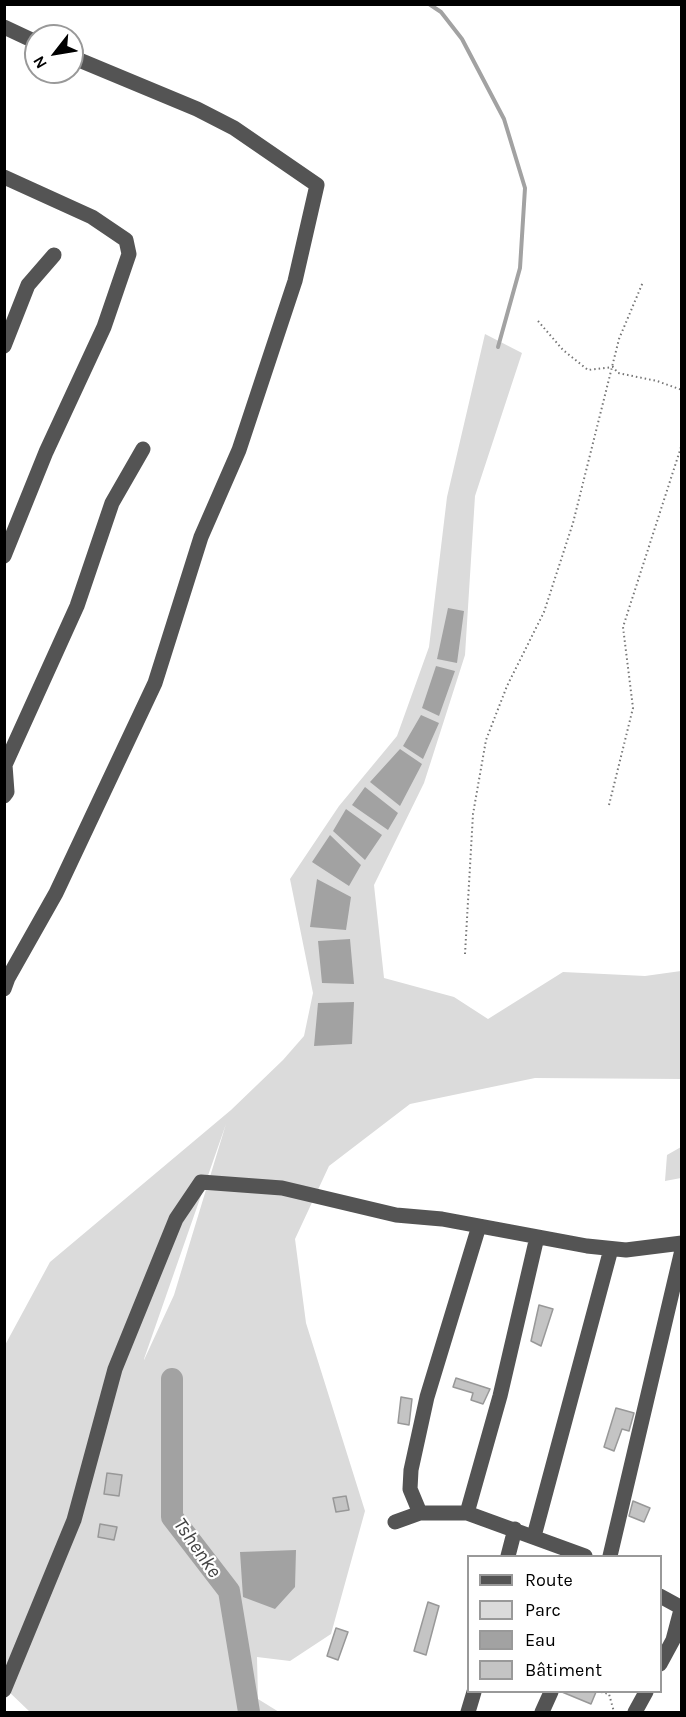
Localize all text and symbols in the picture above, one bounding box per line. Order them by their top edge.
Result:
north arrow [24,24,84,84]
text: N [29,53,51,72]
water label: Tshenke [168,1514,226,1582]
legend [467,1555,662,1693]
text: Route [525,1569,573,1591]
text: Parc [525,1599,561,1621]
text: Eau [525,1629,556,1651]
text: Bâtiment [525,1659,602,1681]

